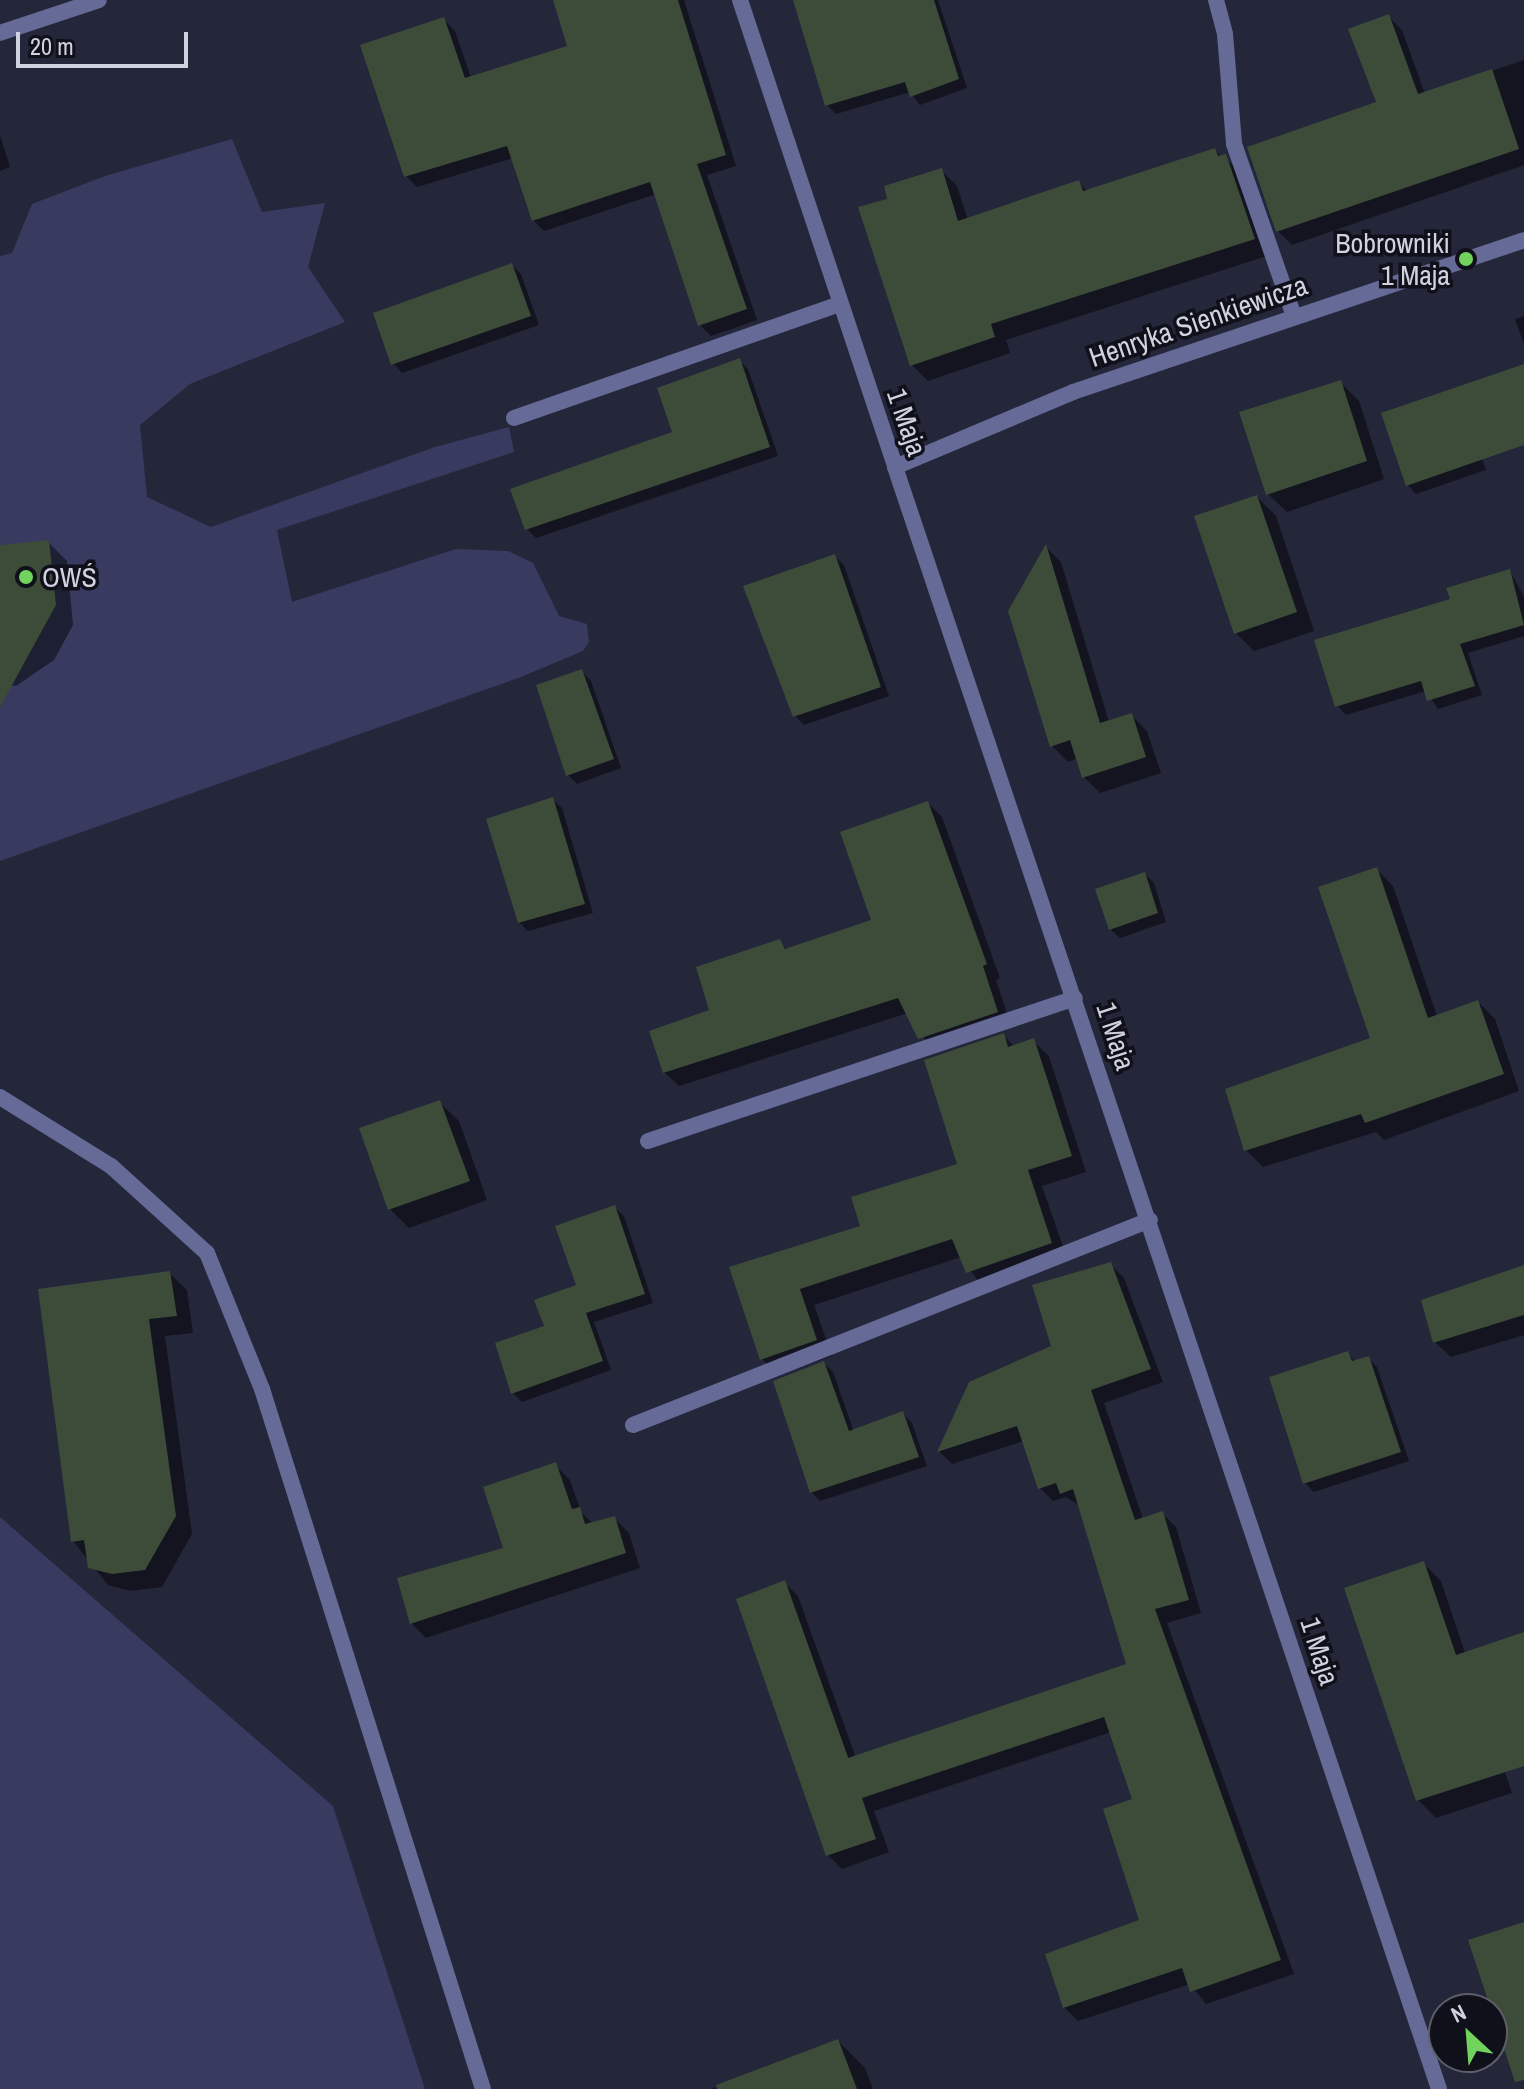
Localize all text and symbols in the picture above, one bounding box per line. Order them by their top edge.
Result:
scale bar [20,16,192,66]
text: 20 m [30,30,74,62]
place label: Bobrowniki 1 Maja [1335,226,1450,292]
marker: Bobrowniki 1 Maja [1457,250,1475,268]
street label: Henryka Sienkiewicza [1085,268,1311,374]
street label: 1 Maja [880,384,934,460]
place label: OWŚ [42,560,97,594]
marker: OWŚ [17,568,35,586]
street label: 1 Maja [1089,998,1143,1074]
street label: 1 Maja [1293,1613,1347,1689]
north arrow [1428,1993,1508,2073]
text: N [1446,1997,1471,2030]

